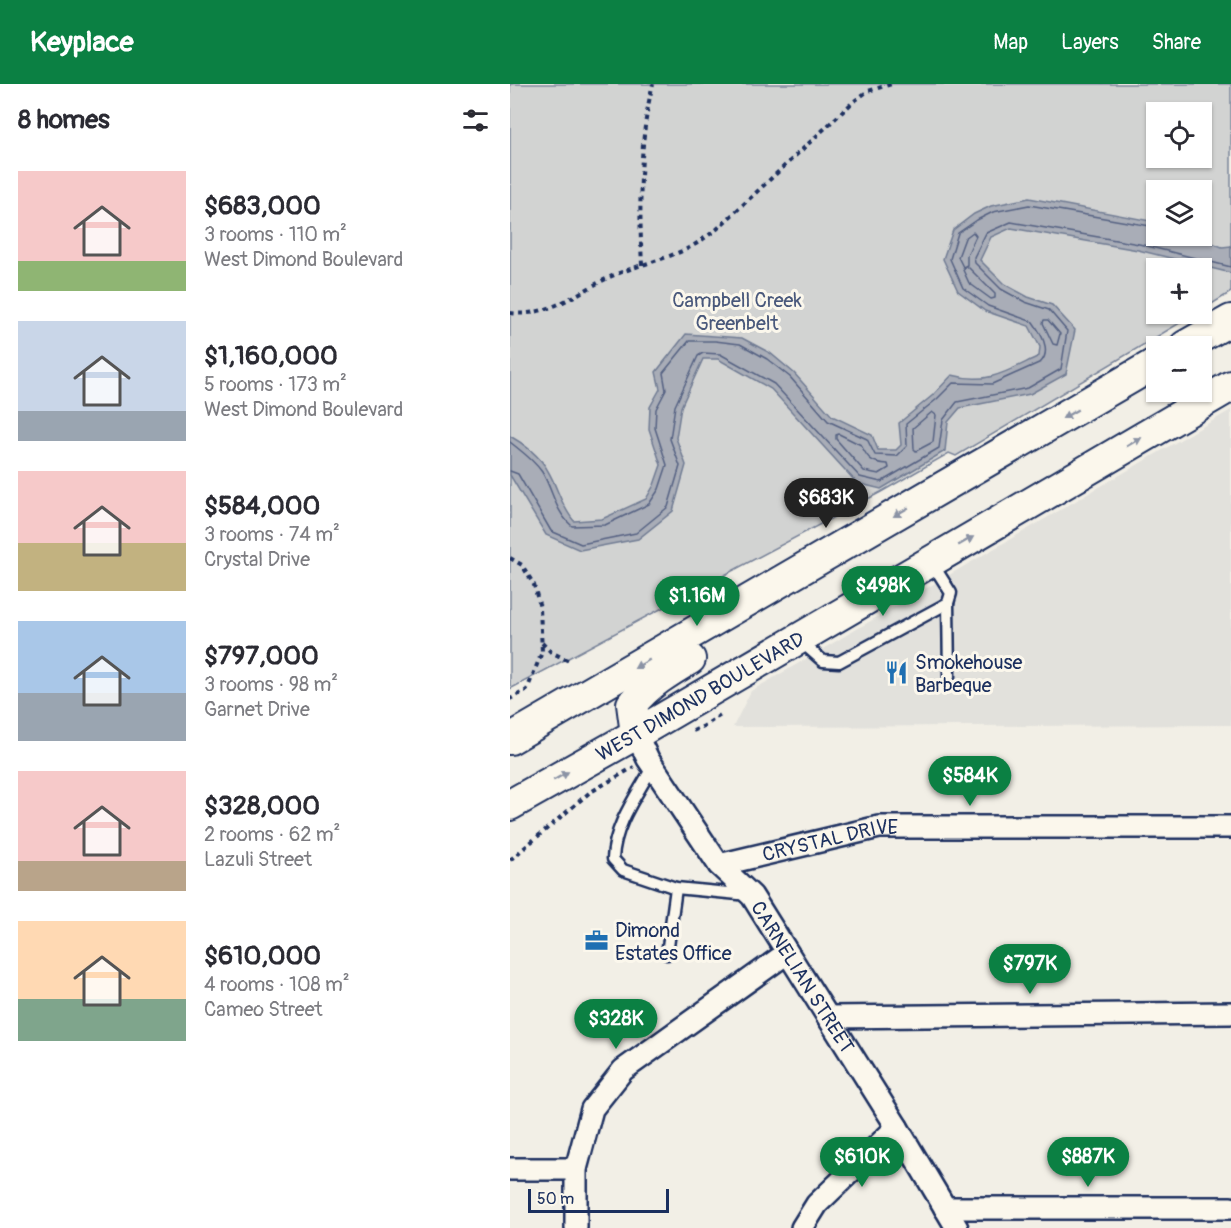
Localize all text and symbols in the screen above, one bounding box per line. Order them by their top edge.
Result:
text: Keyplace [30,25,134,60]
text: Map [993,29,1028,56]
text: Layers [1061,29,1119,56]
text: Share [1152,29,1201,56]
map controls [1146,102,1212,402]
button: locate [1146,102,1212,168]
text: 8 homes [18,104,110,136]
icon: filters [459,104,492,137]
button: layers [1146,180,1212,246]
text: $683,000 [204,190,321,222]
icon: home [66,195,138,267]
text: 3 rooms · 110 m² [204,222,347,247]
text: West Dimond Boulevard [204,247,403,272]
button: + [1146,258,1212,324]
park label: Campbell Creek Greenbelt [672,288,802,336]
button: − [1146,336,1212,402]
text: $1,160,000 [204,340,338,372]
icon: home [66,345,138,417]
text: 5 rooms · 173 m² [204,372,347,397]
text: West Dimond Boulevard [204,397,403,422]
one-way arrow [1061,409,1078,419]
one-way arrow [1126,437,1142,448]
pin: $683K [784,478,868,529]
text: $683K [798,485,854,510]
text: $584,000 [204,490,320,522]
icon: home [66,495,138,567]
one-way arrow [893,507,909,518]
text: 3 rooms · 74 m² [204,522,340,547]
one-way arrow [957,536,974,546]
text: Crystal Drive [204,547,310,572]
pin: $498K [841,566,925,617]
text: $498K [856,573,910,598]
pin: $1.16M [648,576,746,627]
text: $1.16M [669,583,725,608]
street label: WEST DIMOND BOULEVARD [592,626,809,767]
text: $797,000 [204,640,319,672]
icon: home [66,645,138,717]
place label: Smokehouse Barbeque [915,650,1022,698]
one-way arrow [633,659,650,669]
restaurant icon: Smokehouse Barbeque [884,660,910,686]
text: 3 rooms · 98 m² [204,672,338,697]
text: Garnet Drive [204,697,310,722]
pin: $584K [928,756,1012,807]
text: $584K [942,763,998,788]
one-way arrow [553,771,570,781]
text: $328,000 [204,790,320,822]
icon: home [66,795,138,867]
street label: CRYSTAL DRIVE [760,815,898,867]
text: 2 rooms · 62 m² [204,822,340,847]
text: Lazuli Street [204,847,312,872]
street label: CARNELIAN STREET [745,896,859,1058]
place label: Dimond Estates Office [615,918,732,966]
office icon: Dimond Estates Office [584,928,610,954]
text: $610,000 [204,940,321,972]
pin: $797K [988,944,1072,995]
icon: home [66,945,138,1017]
text: $797K [1003,951,1057,976]
text: 4 rooms · 108 m² [204,972,350,997]
text: Cameo Street [204,997,323,1022]
pin: $328K [574,999,658,1050]
text: $328K [588,1006,644,1031]
pin: $610K [820,1137,904,1188]
pin: $887K [1046,1137,1130,1188]
text: $610K [834,1144,890,1169]
text: $887K [1061,1144,1115,1169]
scale bar [528,1186,669,1214]
text: 50 m [537,1189,574,1209]

